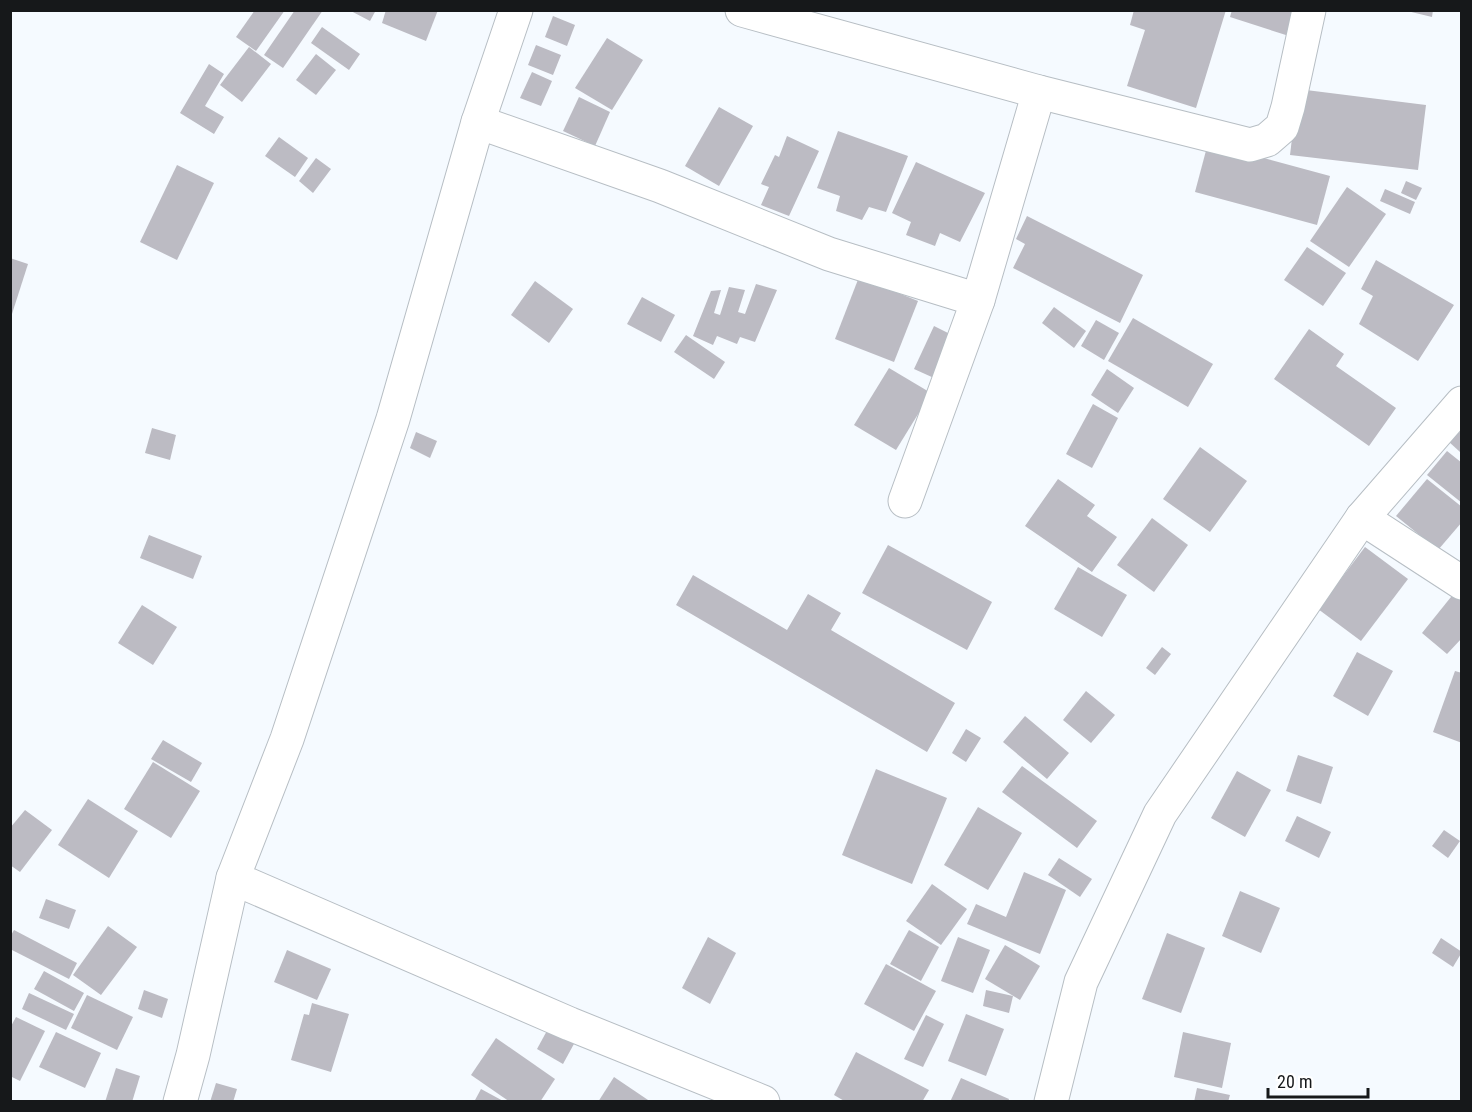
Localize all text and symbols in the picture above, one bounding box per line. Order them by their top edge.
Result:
scale bar [1268,1061,1368,1099]
text: 20 m [1277,1071,1312,1092]

